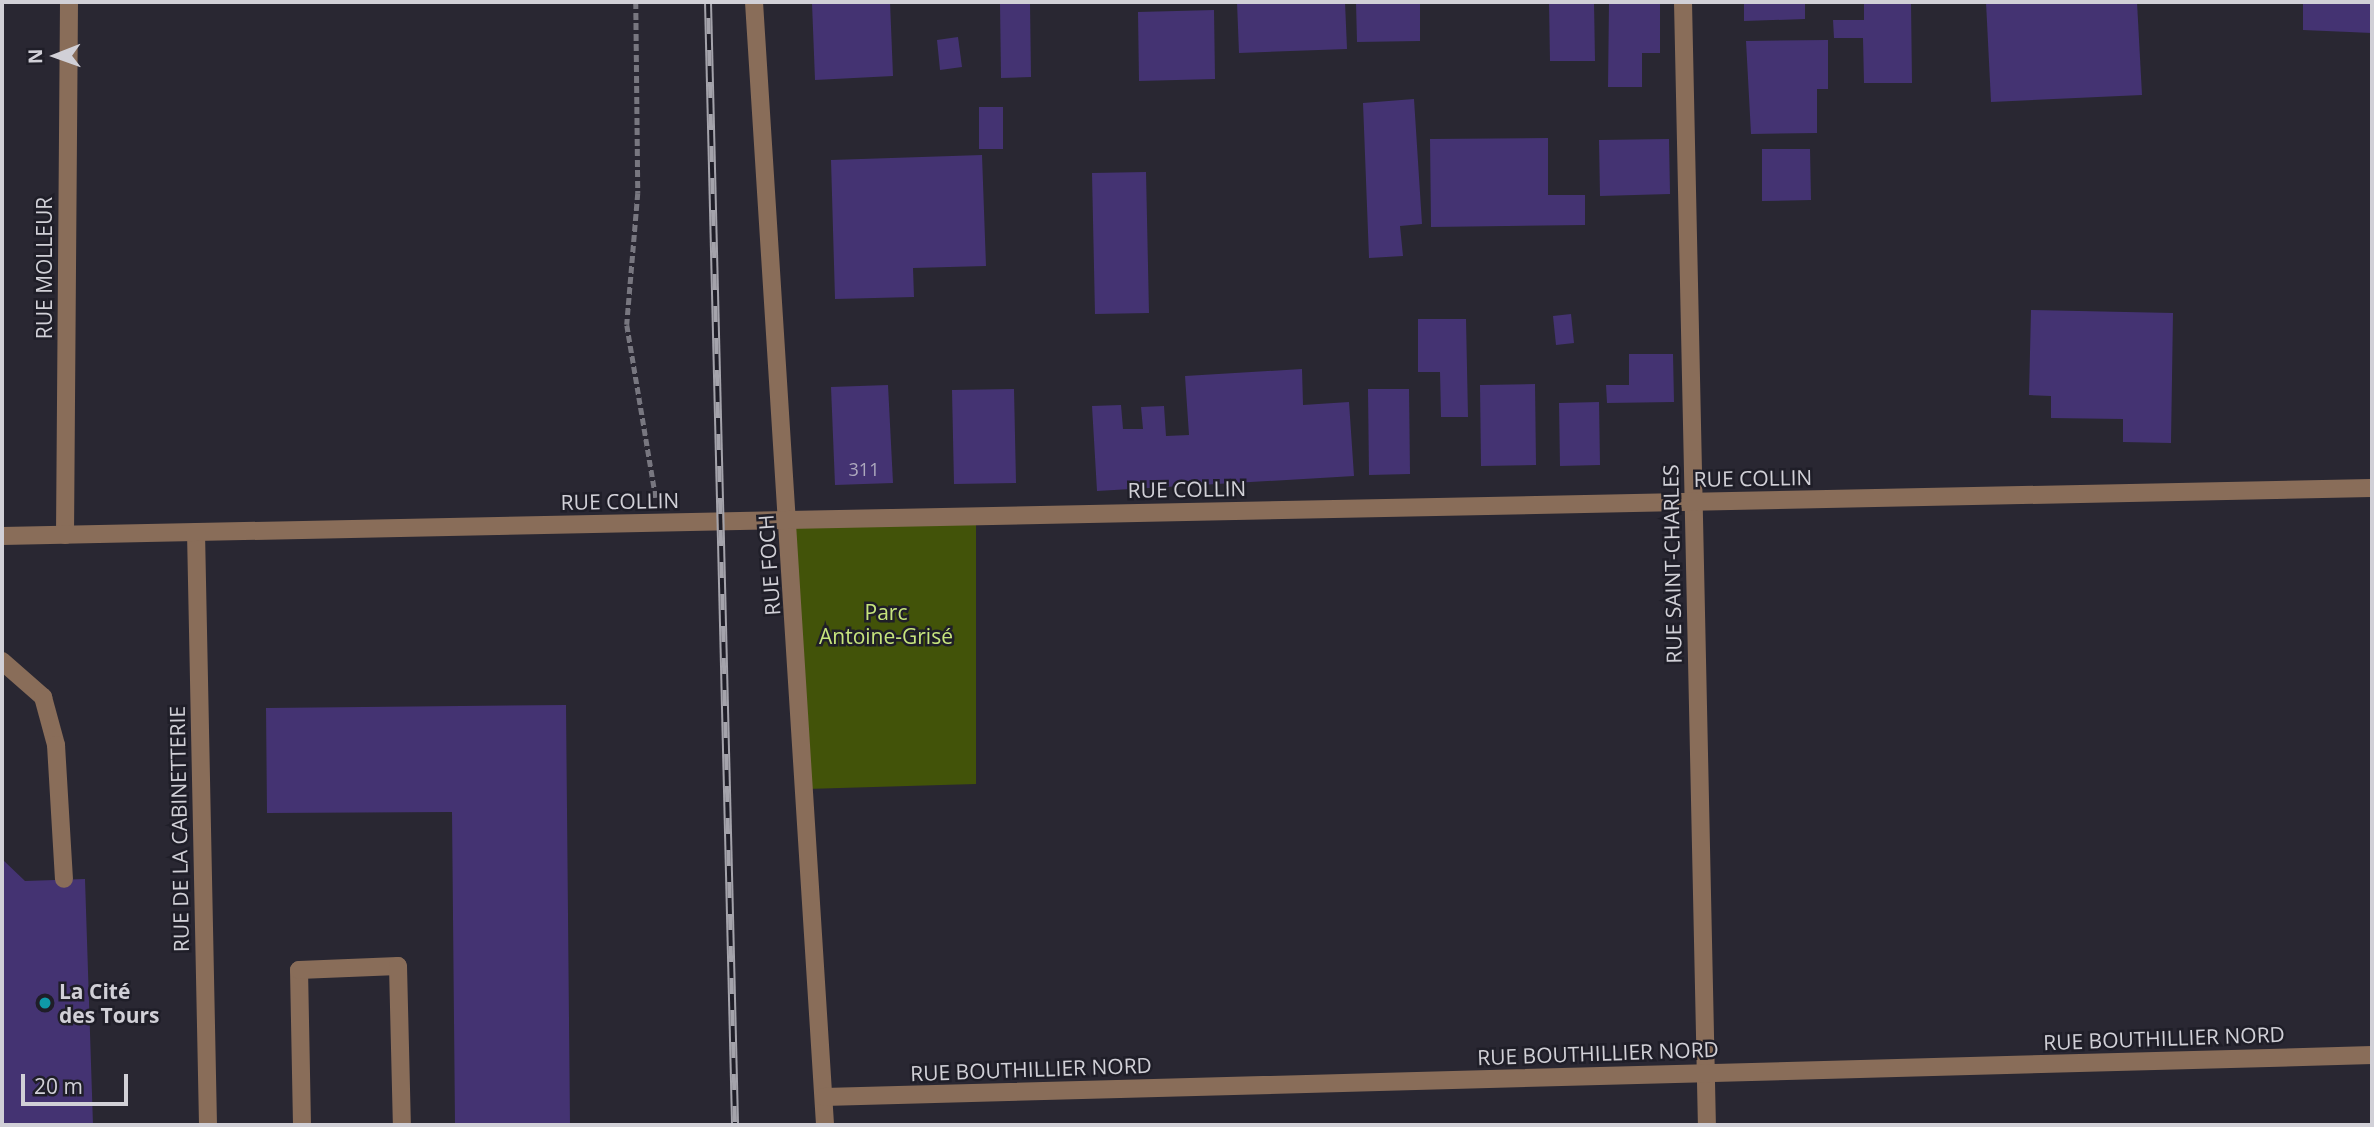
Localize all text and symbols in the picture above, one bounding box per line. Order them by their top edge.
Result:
north arrow [21,21,91,91]
text: N [22,48,48,64]
street label: RUE MOLLEUR [31,197,57,339]
house number: 311 [849,458,879,480]
street label: RUE SAINT-CHARLES [1658,464,1686,664]
street label: RUE COLLIN [1694,464,1812,492]
street label: RUE COLLIN [1128,475,1246,503]
street label: RUE COLLIN [561,487,679,515]
street label: RUE FOCH [753,514,785,616]
park label: Parc Antoine-Grisé [819,599,953,649]
street label: RUE DE LA CABINETTERIE [164,706,194,952]
place label: La Cité des Tours [59,978,160,1028]
marker: La Cité des Tours [37,995,53,1011]
street label: RUE BOUTHILLIER NORD [2043,1021,2285,1055]
street label: RUE BOUTHILLIER NORD [1477,1036,1719,1070]
street label: RUE BOUTHILLIER NORD [910,1052,1152,1086]
scale bar [24,1060,131,1104]
text: 20 m [34,1072,83,1100]

